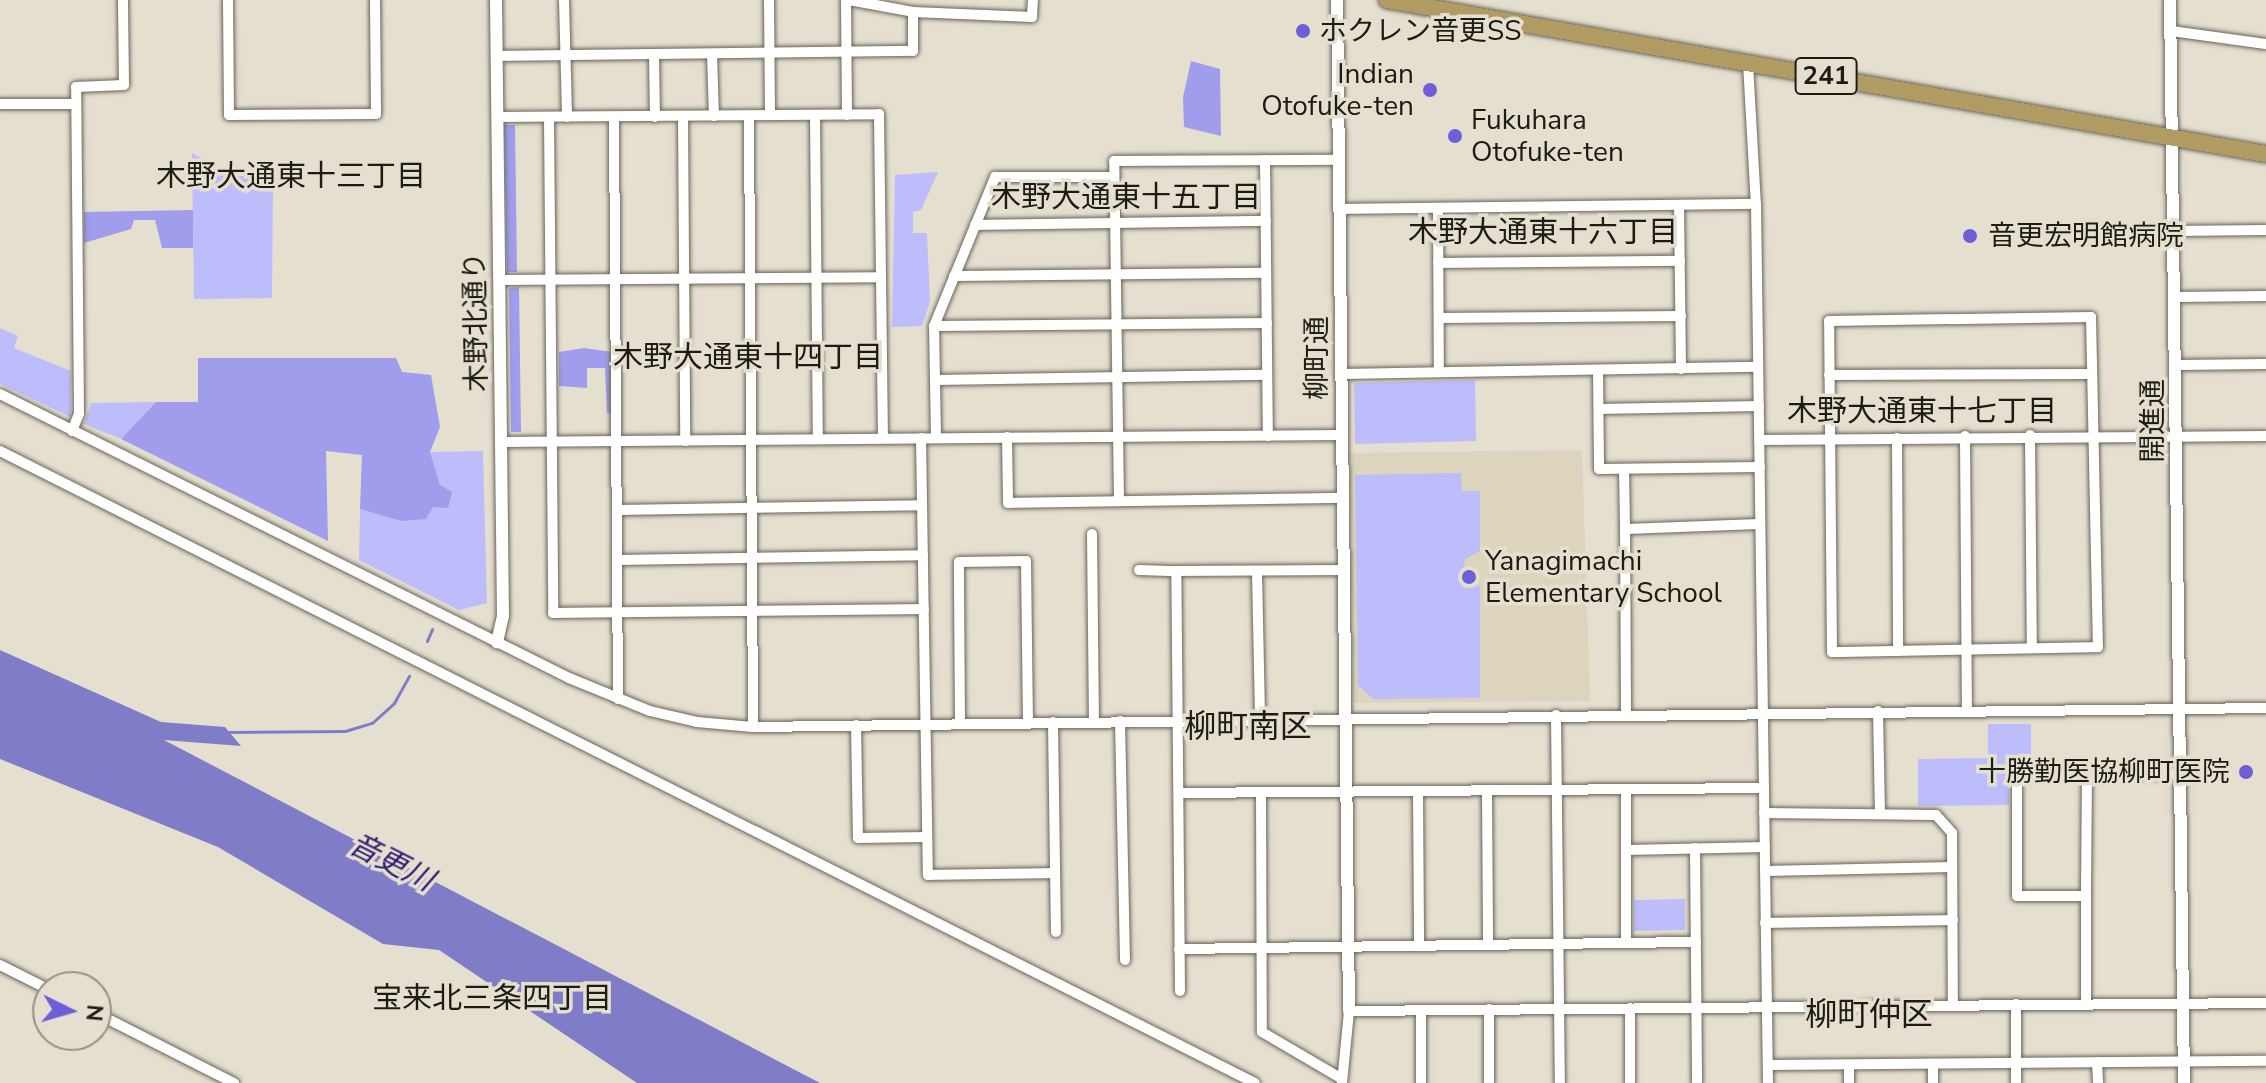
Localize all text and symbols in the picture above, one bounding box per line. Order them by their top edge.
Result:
place label: ホクレン音更SS [1319,14,1521,48]
marker: ホクレン音更SS [1294,22,1312,40]
road number: 241 [1794,54,1858,98]
place label: Indian Otofuke-ten [1261,57,1414,123]
marker: Indian Otofuke-ten [1421,81,1439,99]
place label: Fukuhara Otofuke-ten [1471,103,1624,169]
marker: Fukuhara Otofuke-ten [1446,127,1464,145]
district label: 木野大通東十三丁目 [156,159,426,195]
district label: 木野大通東十五丁目 [991,180,1261,216]
district label: 木野大通東十六丁目 [1408,215,1678,251]
place label: 音更宏明館病院 [1988,219,2184,253]
marker: 音更宏明館病院 [1959,225,1981,247]
street label: 木野北通り [458,252,494,392]
street label: 柳町通 [1300,316,1334,400]
district label: 木野大通東十四丁目 [613,340,883,376]
street label: 開進通 [2136,379,2170,463]
district label: 木野大通東十七丁目 [1787,394,2057,430]
place label: Yanagimachi Elementary School [1485,544,1722,610]
marker: Yanagimachi Elementary School [1460,568,1478,586]
district label: 柳町南区 [1184,708,1312,746]
place label: 十勝勤医協柳町医院 [1978,755,2230,789]
marker: 十勝勤医協柳町医院 [2237,763,2255,781]
water label: 音更川 [343,827,439,899]
north arrow [32,971,112,1051]
district label: 宝来北三条四丁目 [372,981,612,1017]
district label: 柳町仲区 [1805,996,1933,1034]
text: N [78,1003,110,1022]

